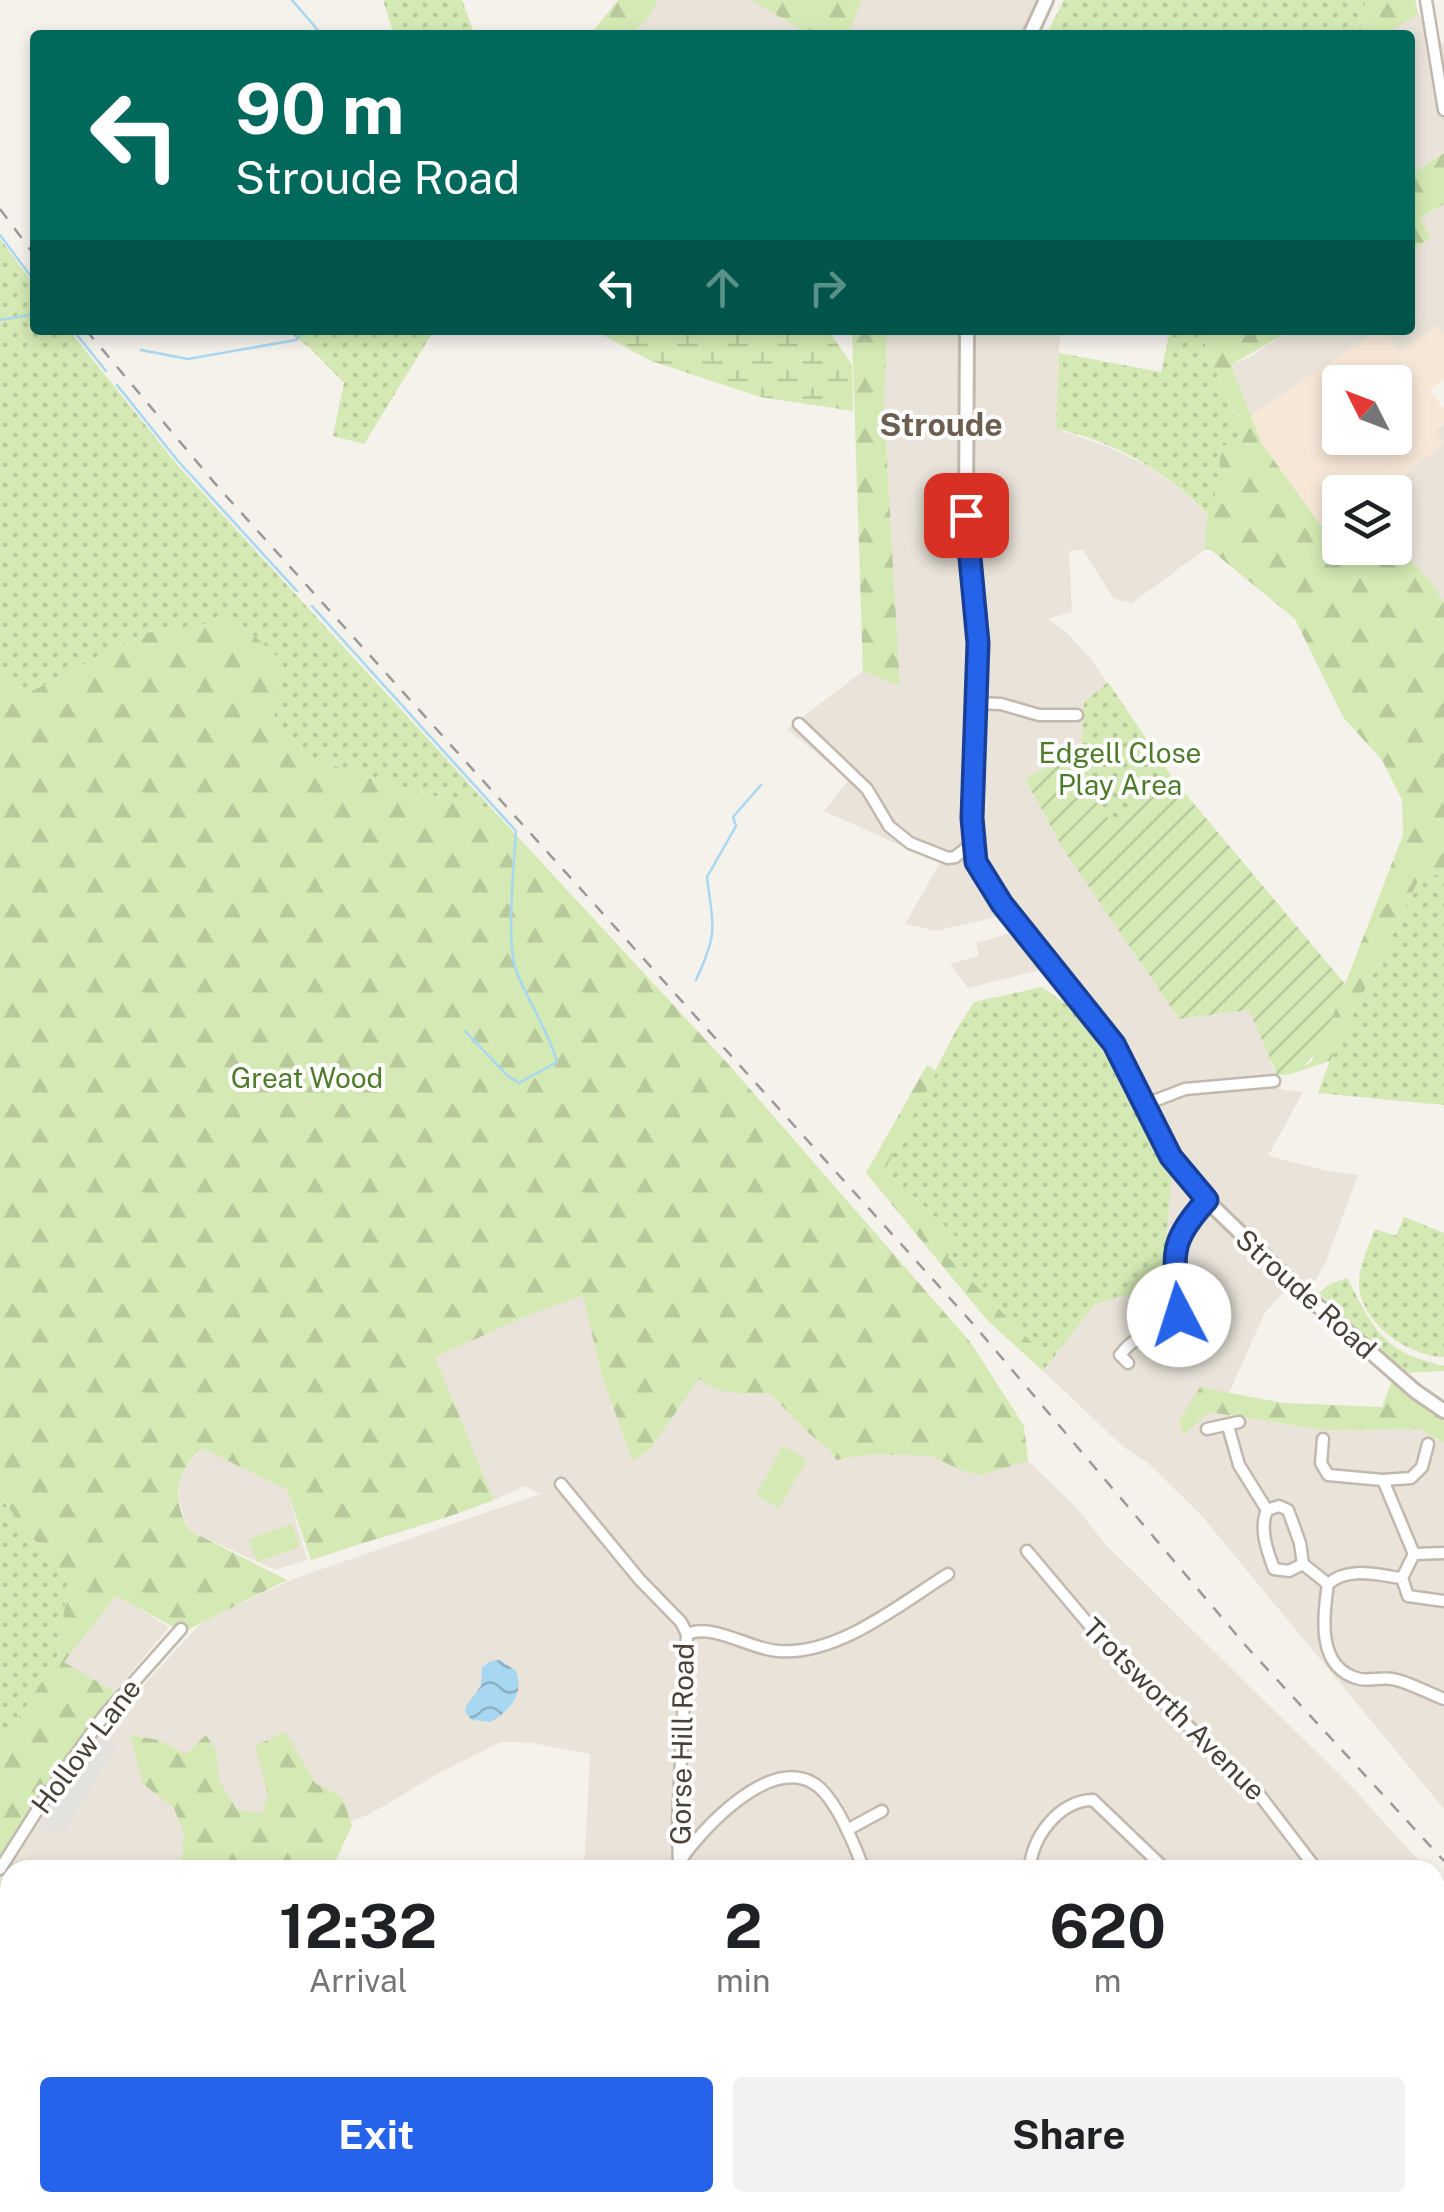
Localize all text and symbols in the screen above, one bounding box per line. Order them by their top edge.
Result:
text: 90 m [235,67,405,150]
icon: left [70,70,200,200]
text: Stroude Road [235,151,520,204]
icon: left [590,260,645,315]
icon: ahead [695,260,750,315]
icon: right [800,260,855,315]
north arrow [1322,365,1412,455]
map controls [1322,365,1412,565]
district label: Stroude [879,406,1003,443]
pin [924,473,1009,558]
button: layers [1322,475,1412,565]
icon: arrive [939,488,994,543]
park label: Edgell Close Play Area [1039,736,1201,801]
park label: Great Wood [231,1061,383,1094]
street label: Stroude Road [1229,1222,1383,1365]
position arrow [1127,1263,1231,1367]
street label: Trotsworth Avenue [1076,1611,1272,1807]
street label: Gorse Hill Road [663,1643,700,1845]
street label: Hollow Lane [24,1672,147,1820]
text: 12:32 [279,1891,437,1962]
text: 2 [724,1891,762,1962]
text: 620 [1049,1891,1166,1962]
text: Arrival [309,1962,407,1999]
text: min [716,1962,770,1999]
text: m [1094,1962,1122,1999]
button: Exit [40,2077,713,2192]
button: Share [733,2077,1405,2192]

